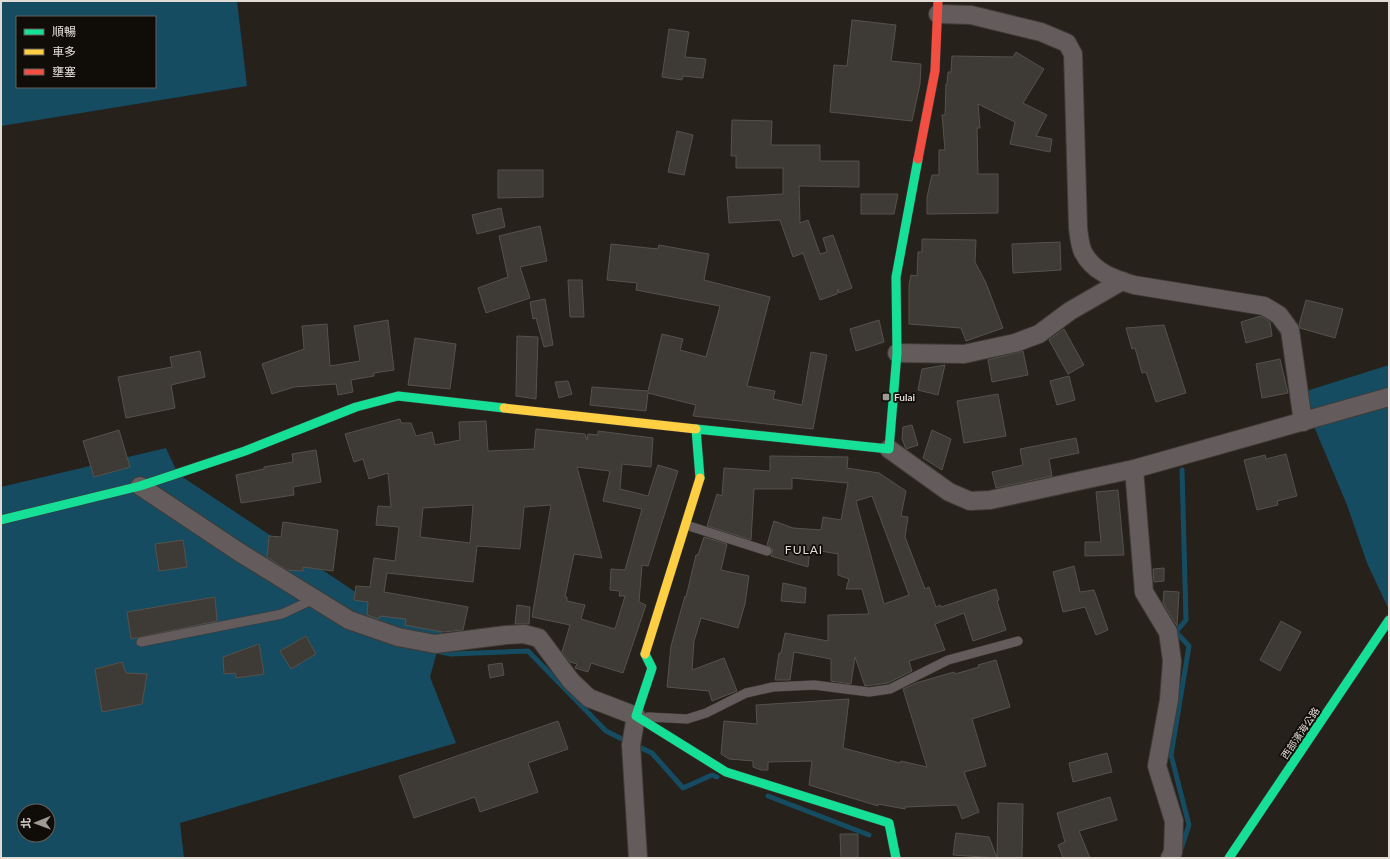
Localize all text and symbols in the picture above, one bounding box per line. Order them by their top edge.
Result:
legend [16,16,156,88]
text: 順暢 [52,24,76,39]
text: 車多 [52,44,76,59]
text: 壅塞 [52,64,76,79]
place label: Fulai [894,391,916,403]
marker: Fulai [881,392,891,402]
district label: FULAI [785,542,823,557]
street label: 西部濱海公路 [1278,705,1322,761]
north arrow [16,803,56,843]
text: 北 [19,818,32,829]

